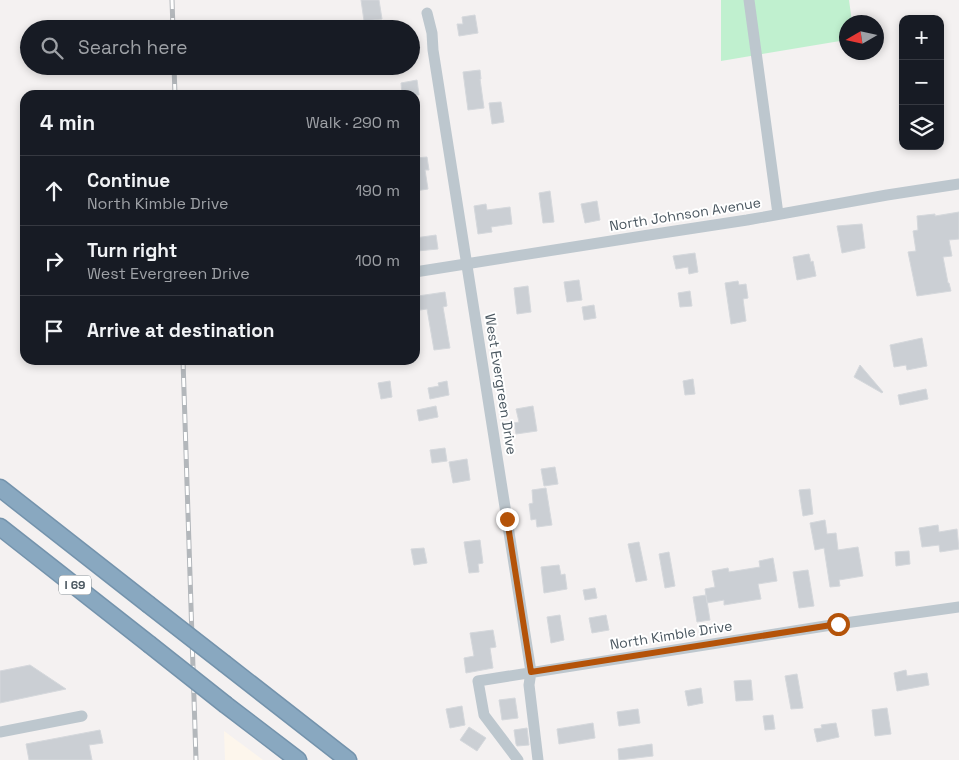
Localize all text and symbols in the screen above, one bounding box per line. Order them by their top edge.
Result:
north arrow [839,15,884,60]
map controls [899,15,944,150]
button: + [899,15,944,60]
search box [20,20,420,75]
icon: search [38,34,66,62]
text: Search here [78,35,188,60]
button: − [899,60,944,105]
button: layers [899,105,944,150]
text: 4 min [40,109,95,136]
text: Walk · 290 m [306,112,400,133]
text: Continue [87,168,170,193]
icon: ahead [40,177,68,205]
text: 190 m [355,180,400,201]
text: North Kimble Drive [87,193,228,214]
street label: North Johnson Avenue [608,193,762,235]
text: Turn right [87,238,177,263]
icon: right [40,247,68,275]
text: 100 m [355,250,400,271]
text: West Evergreen Drive [87,263,250,284]
street label: West Evergreen Drive [481,312,521,456]
icon: arrive [40,317,68,345]
text: Arrive at destination [87,318,275,343]
route end [496,508,519,531]
road number: I 69 [59,576,91,594]
route start [827,613,850,636]
street label: North Kimble Drive [608,616,734,654]

